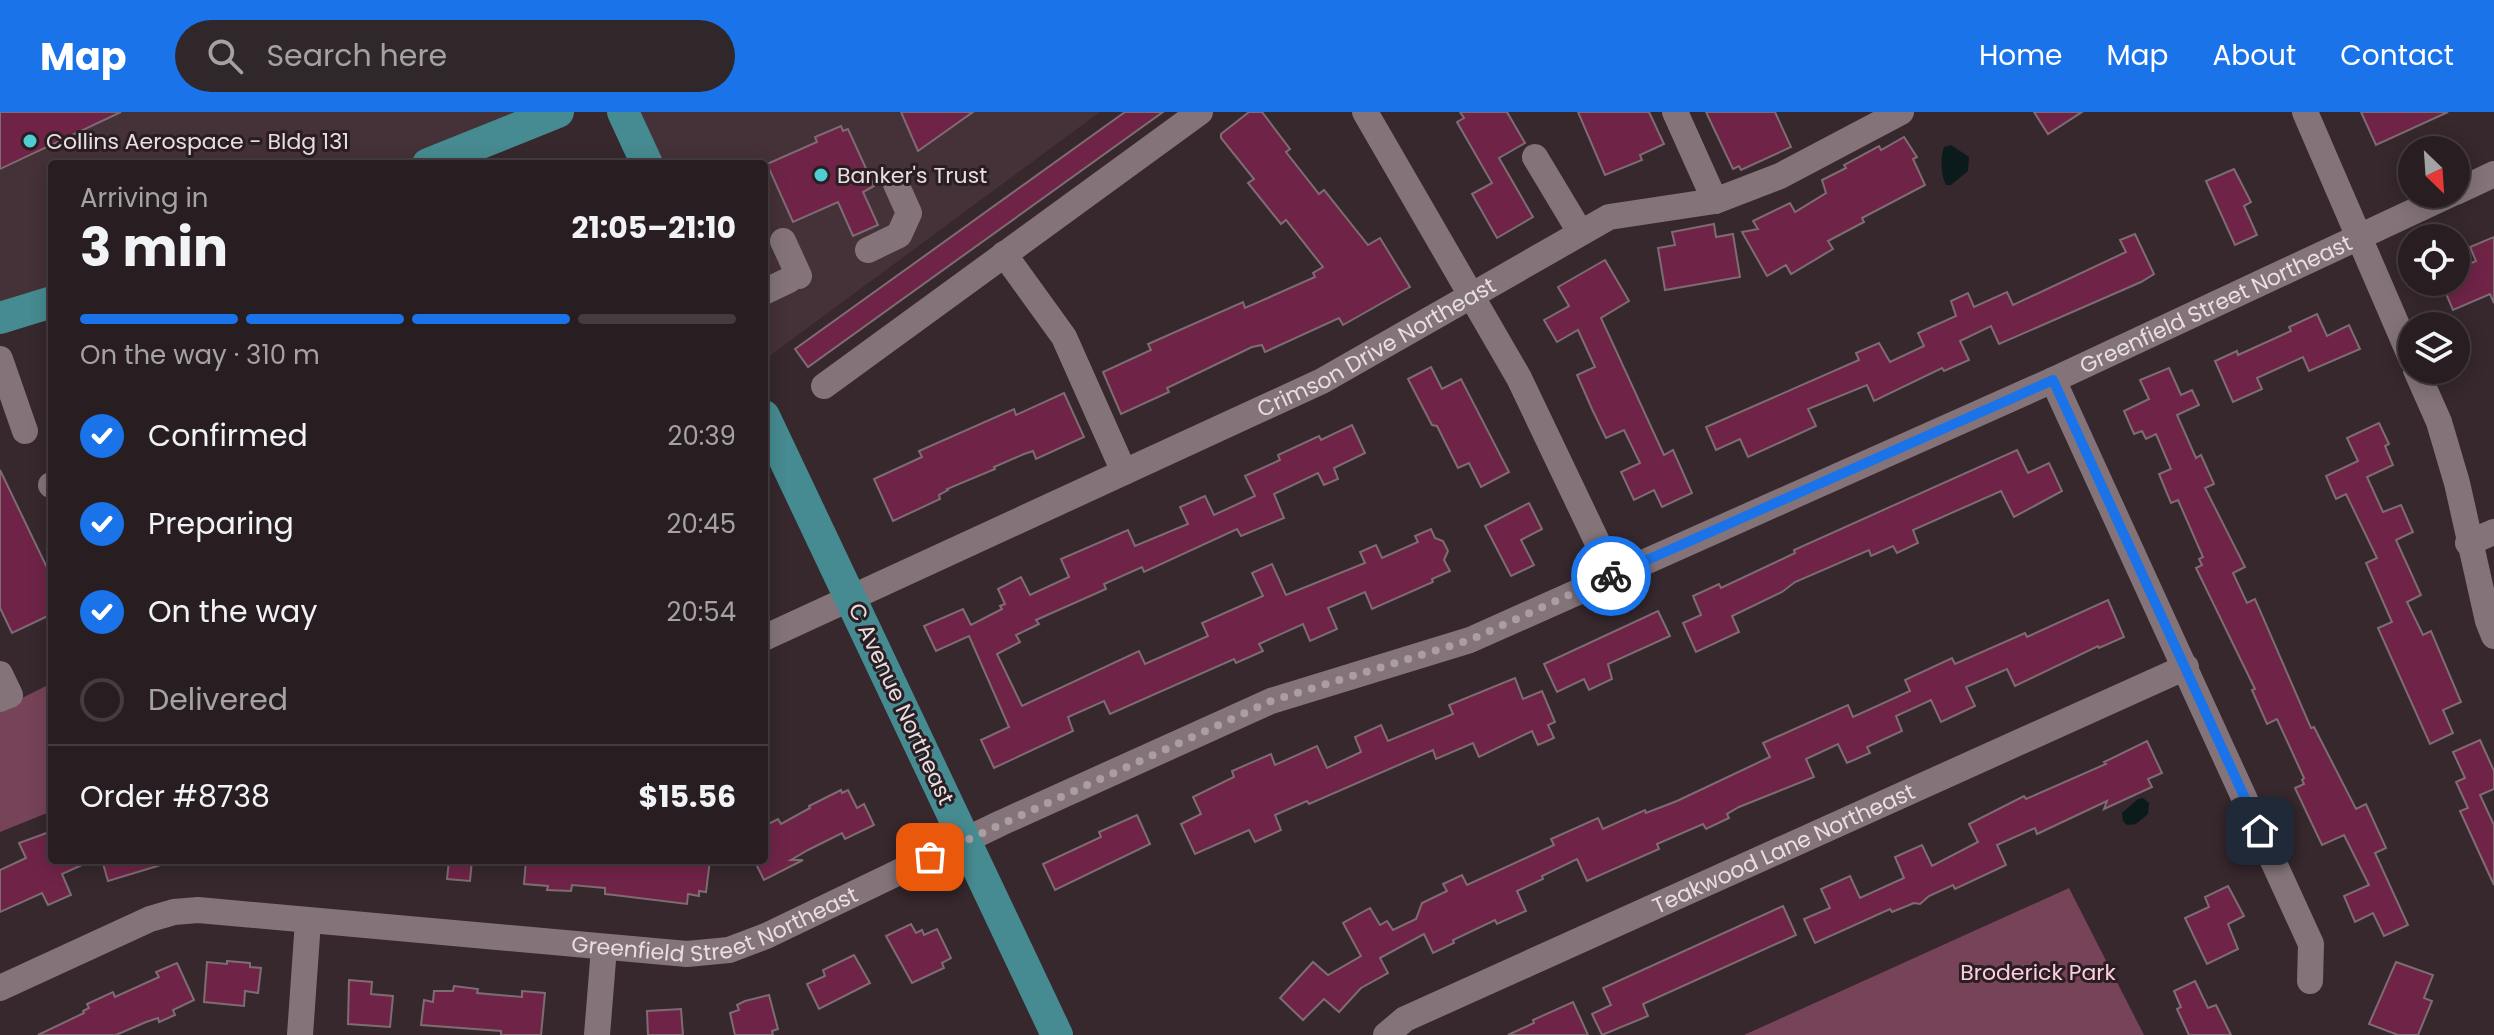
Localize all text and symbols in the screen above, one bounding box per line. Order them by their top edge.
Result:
search box [175,20,735,92]
text: Map [40,30,127,83]
icon: search [203,34,247,78]
text: Search here [267,34,447,77]
text: Home [1979,36,2062,75]
text: Map [2106,36,2168,75]
text: About [2212,36,2296,75]
text: Contact [2340,36,2454,75]
place label: Collins Aerospace - Bldg 131 [46,126,349,157]
marker: Collins Aerospace - Bldg 131 [21,132,39,150]
north arrow [2398,136,2470,208]
map controls [2398,136,2470,384]
place label: Banker's Trust [837,160,987,191]
marker: Banker's Trust [812,166,830,184]
text: Arriving in [80,180,209,216]
text: 21:05–21:10 [571,206,736,249]
text: 3 min [80,211,228,284]
button: locate [2398,224,2470,296]
street label: Greenfield Street Northeast [2074,227,2357,381]
street label: Crimson Drive Northeast [1252,270,1501,424]
button: layers [2398,312,2470,384]
text: On the way · 310 m [80,337,320,373]
icon: check [80,414,124,458]
text: Confirmed [148,414,308,457]
text: 20:39 [667,418,736,454]
icon: check [80,502,124,546]
text: Preparing [148,502,294,545]
text: 20:45 [667,506,736,542]
courier [1571,536,1651,616]
icon: bike [1589,554,1633,598]
icon: check [80,590,124,634]
text: On the way [148,590,317,633]
text: 20:54 [667,594,736,630]
street label: C Avenue Northeast [841,598,961,810]
text: Delivered [148,678,288,721]
text: Order #8738 [80,775,270,818]
text: $15.56 [638,775,736,818]
street label: Teakwood Lane Northeast [1647,776,1920,921]
pin [2226,797,2294,865]
icon: home [2238,809,2282,853]
pin [896,823,964,891]
icon: bag [908,835,952,879]
street label: Greenfield Street Northeast [570,879,863,970]
park label: Broderick Park [1960,957,2116,988]

